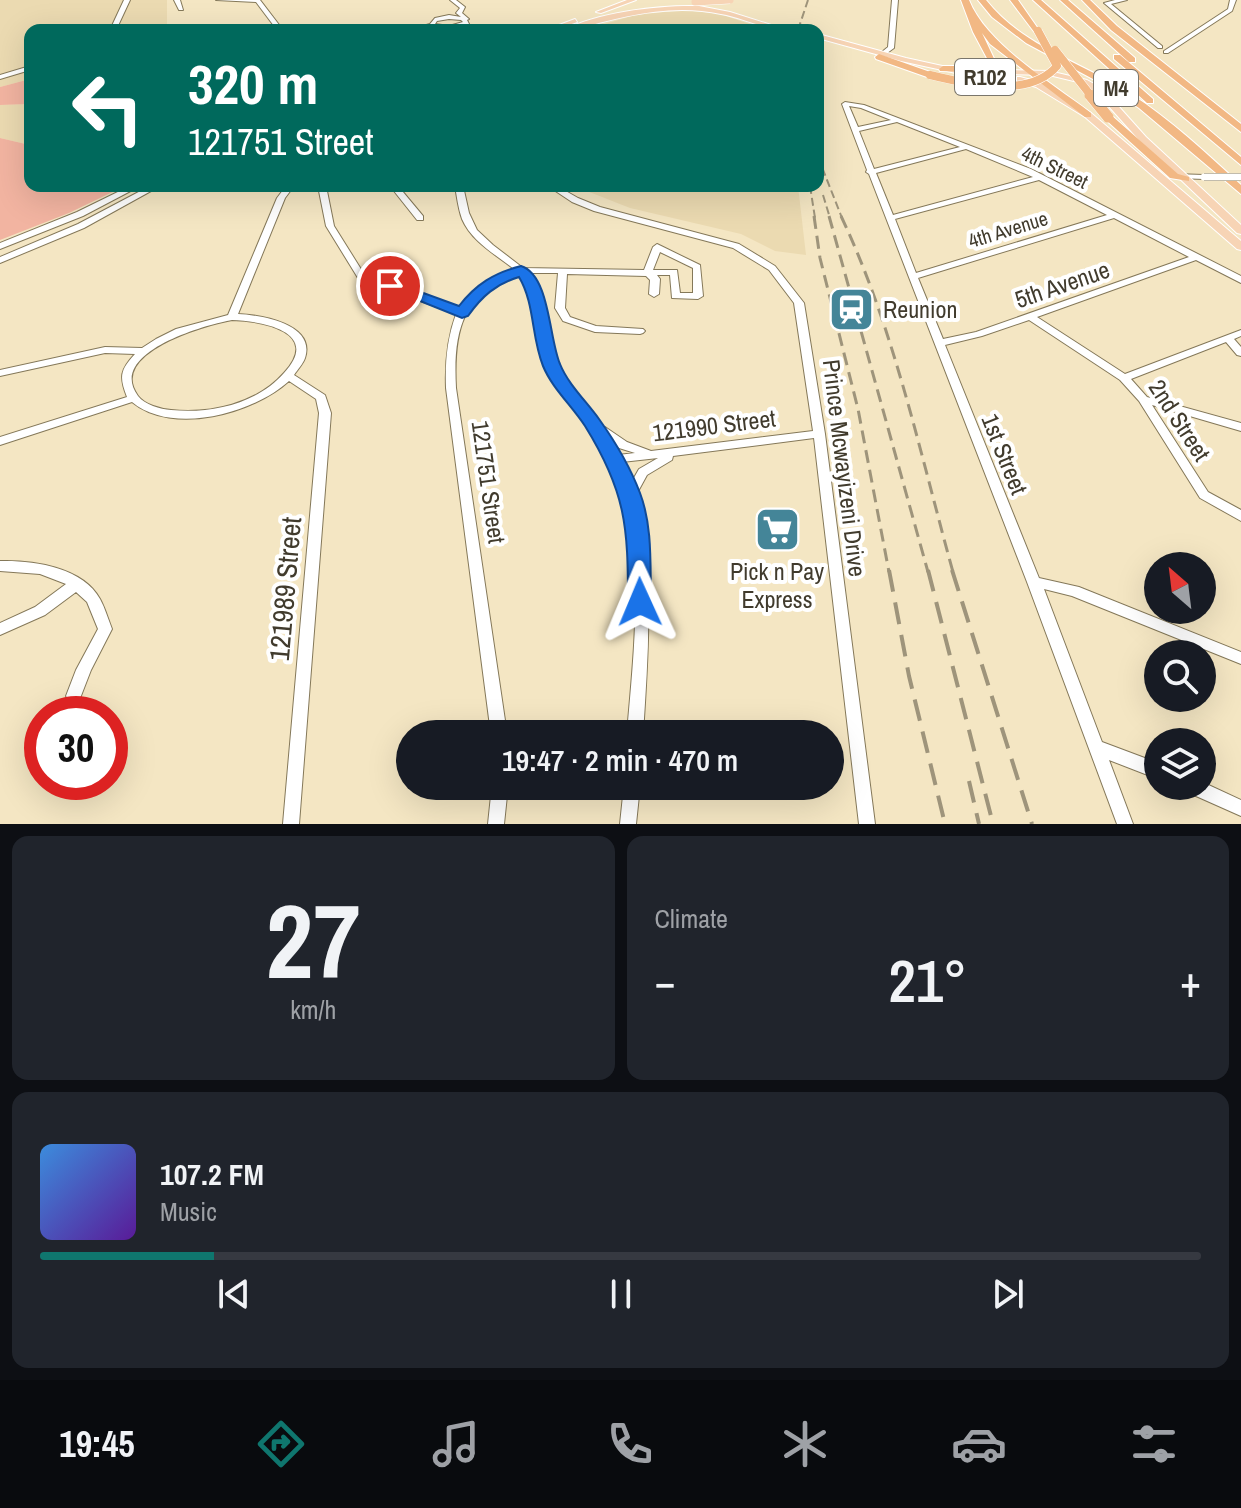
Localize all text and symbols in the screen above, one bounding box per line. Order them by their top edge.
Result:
text: 320 m [188,46,318,121]
icon: left [56,56,160,160]
road number: R102 [955,59,1015,95]
road number: M4 [1094,70,1138,106]
text: 121751 Street [188,118,373,166]
street label: 4th Street [1017,139,1093,195]
street label: 4th Avenue [965,204,1051,254]
pin [356,252,424,320]
street label: 5th Avenue [1010,253,1114,315]
icon: arrive [368,264,412,308]
station icon: Reunion [828,285,876,333]
place label: Reunion [883,293,957,325]
street label: Prince Mcwayizeni Drive [816,357,874,579]
street label: 2nd Street [1142,373,1218,467]
street label: 121990 Street [651,402,778,448]
street label: 1st Street [974,409,1036,500]
street label: 121751 Street [465,419,514,546]
supermarket icon: Pick n Pay Express [753,505,801,553]
street label: 121989 Street [260,515,310,663]
north arrow [1144,552,1216,624]
map controls [1144,552,1216,800]
place label: Pick n Pay Express [730,555,824,615]
position arrow [598,560,682,644]
button: search [1144,640,1216,712]
speed limit sign: 30 [24,696,128,800]
button: layers [1144,728,1216,800]
text: 19:47 · 2 min · 470 m [502,740,738,780]
text: 27 [266,870,361,1010]
text: Climate [655,901,728,936]
text: 21° [888,940,967,1021]
text: − [655,951,676,1011]
text: + [1180,951,1201,1011]
text: km/h [290,992,336,1027]
text: 107.2 FM [160,1154,264,1194]
text: Music [160,1194,217,1229]
icon: previous [212,1272,256,1316]
icon: pause [599,1272,643,1316]
icon: next [986,1272,1030,1316]
icon: directions [253,1416,309,1472]
icon: music [428,1416,484,1472]
icon: phone [602,1416,658,1472]
icon: climate [777,1416,833,1472]
icon: car [951,1416,1007,1472]
icon: filters [1126,1416,1182,1472]
text: 19:45 [59,1420,135,1468]

